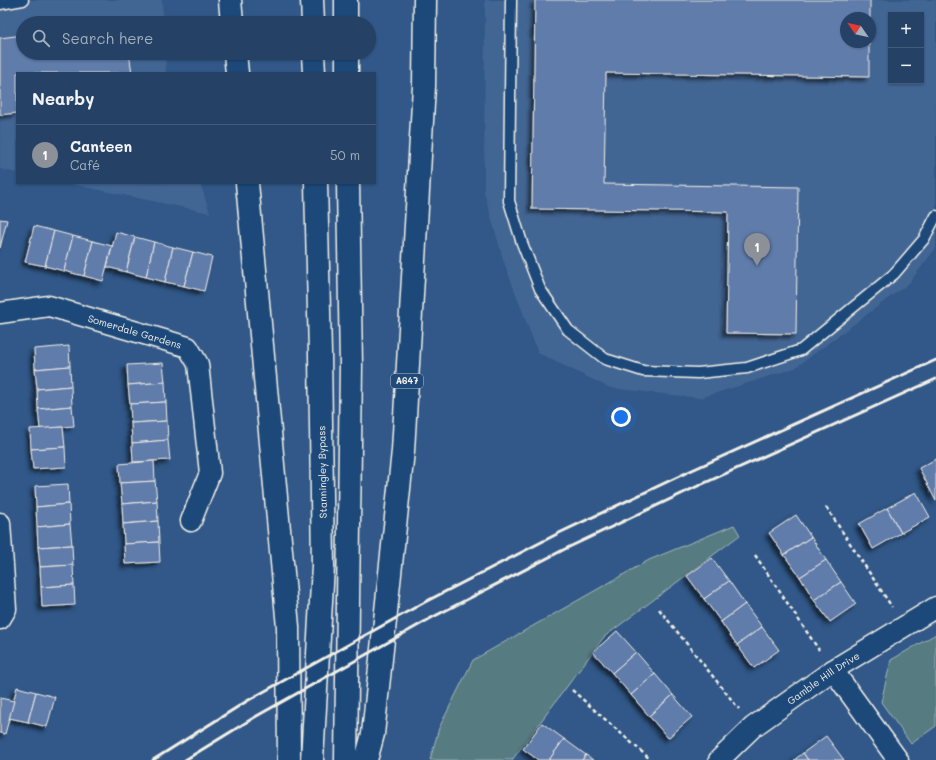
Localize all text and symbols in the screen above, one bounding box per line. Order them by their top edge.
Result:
north arrow [840,12,876,48]
map controls [888,12,924,84]
button: + [888,12,924,48]
search box [16,16,376,60]
icon: search [30,27,52,49]
text: Search here [62,28,153,48]
button: − [888,48,924,84]
text: Nearby [32,87,94,109]
text: Canteen [70,136,132,156]
text: 1 [42,146,48,163]
text: 50 m [330,146,360,163]
text: Café [70,156,100,173]
pin: 1 [744,233,770,266]
street label: Somerdale Gardens [86,311,183,352]
road number: A647 [391,374,423,388]
your location [611,407,631,427]
street label: Stanningley Bypass [314,426,330,518]
street label: Gamble Hill Drive [784,648,862,708]

